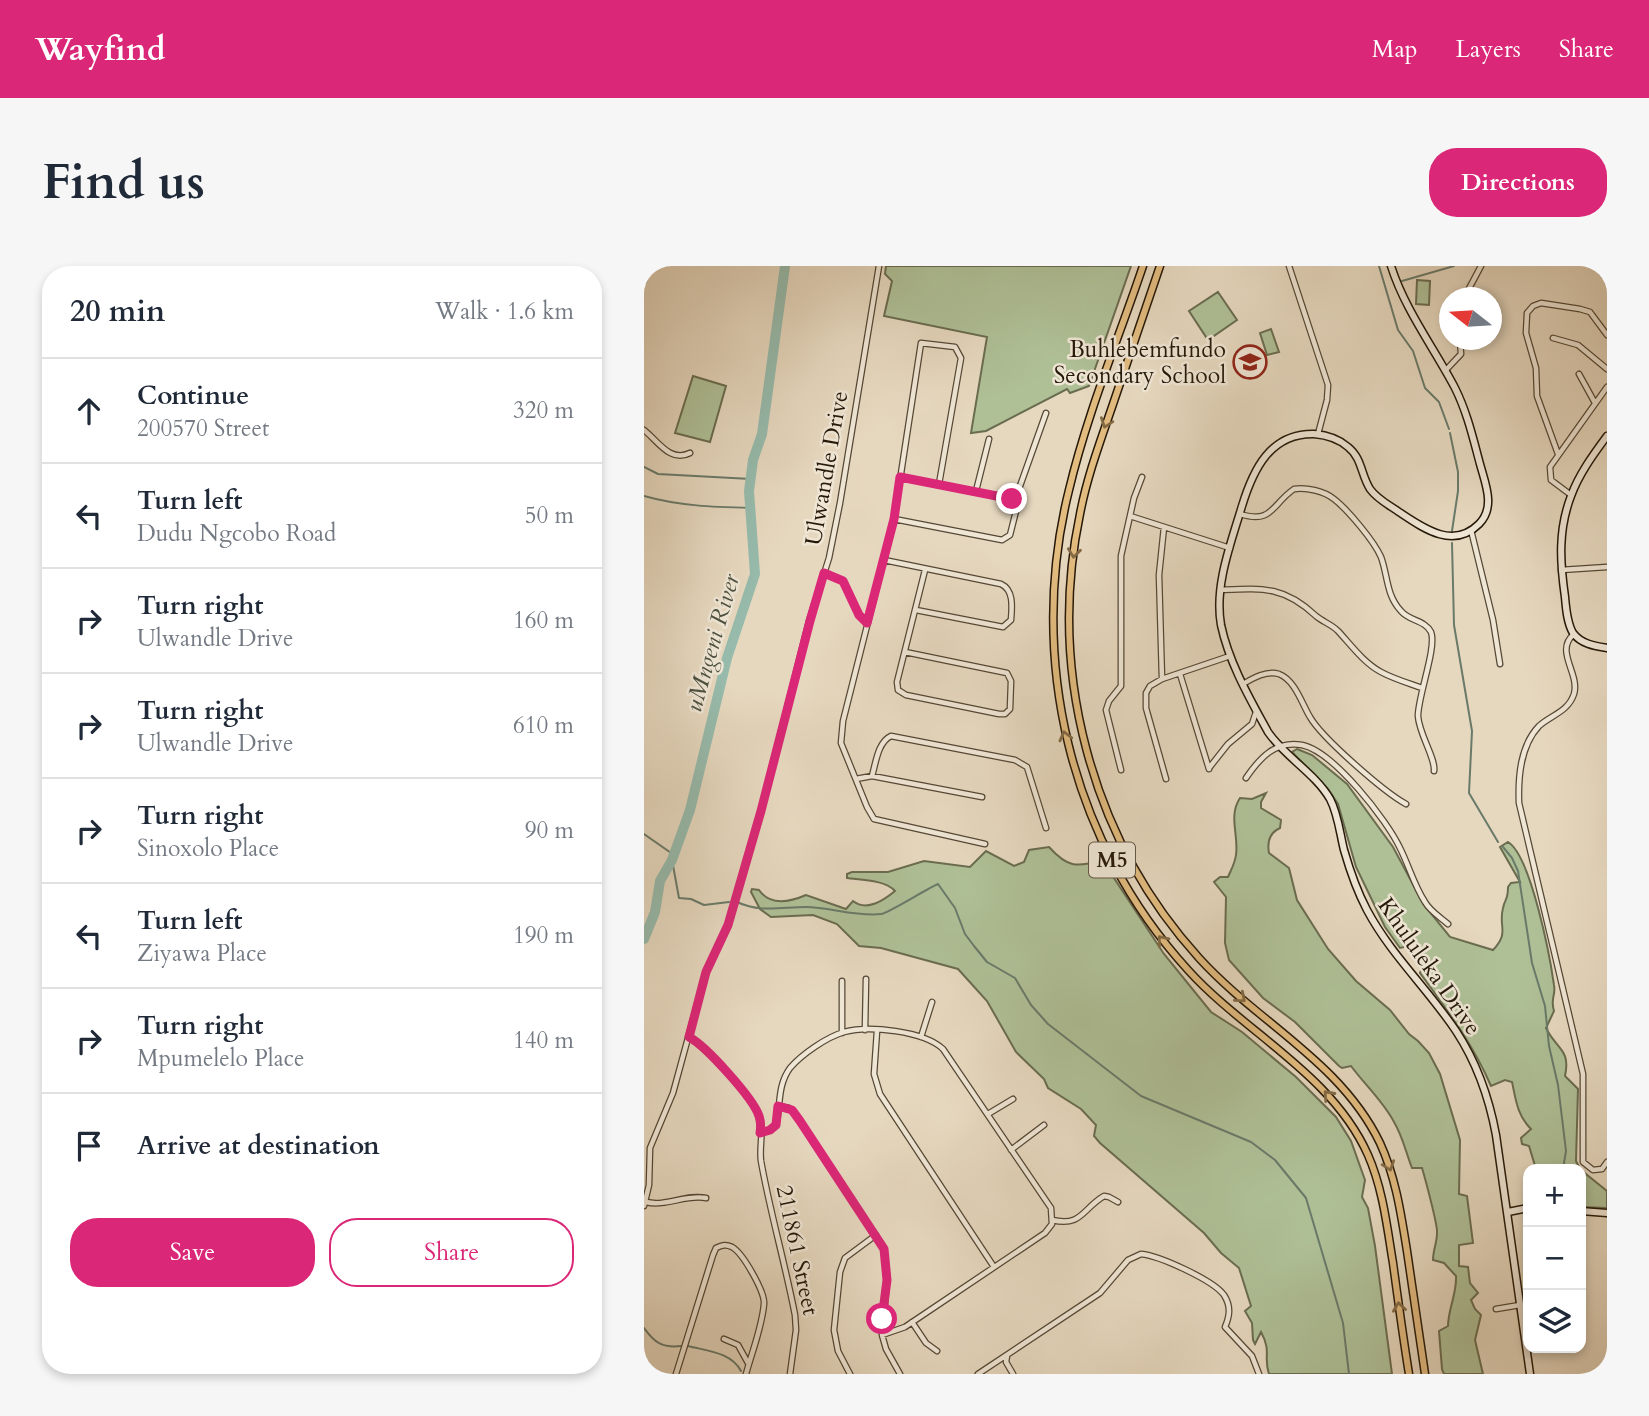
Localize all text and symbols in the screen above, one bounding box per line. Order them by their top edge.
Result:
text: Wayfind [35,27,166,72]
text: Map [1372,33,1418,66]
text: Layers [1456,33,1521,66]
text: Share [1559,33,1614,66]
button: Directions [1429,148,1607,217]
text: Find us [42,149,205,216]
north arrow [1439,287,1502,350]
text: 20 min [70,291,165,332]
text: Walk · 1.6 km [435,296,574,327]
place label: Buhlebemfundo Secondary School [1054,334,1226,391]
school or university icon: Buhlebemfundo Secondary School [1231,343,1269,381]
text: Continue [137,378,249,413]
street label: Ulwandle Drive [798,388,855,548]
icon: ahead [70,392,108,430]
text: 320 m [513,395,574,426]
text: 200570 Street [137,413,269,444]
one-way arrow [1100,417,1114,429]
text: Turn left [137,483,242,518]
route end [996,483,1027,514]
icon: left [70,497,108,535]
text: 50 m [525,500,574,531]
text: Dudu Ngcobo Road [137,518,336,549]
one-way arrow [1066,547,1081,559]
water label: uMngeni River [677,569,748,716]
text: Turn right [137,588,264,623]
icon: right [70,602,108,640]
text: 160 m [513,605,574,636]
text: Ulwandle Drive [137,623,293,654]
text: Turn right [137,693,264,728]
icon: right [70,707,108,745]
text: 610 m [513,710,574,741]
text: Ulwandle Drive [137,728,293,759]
one-way arrow [1059,730,1073,742]
text: Turn right [137,798,264,833]
icon: right [70,812,108,850]
text: 90 m [525,815,574,846]
text: Sinoxolo Place [137,833,279,864]
road number: M5 [1089,842,1135,878]
street label: Khululeka Drive [1371,891,1489,1041]
text: Turn left [137,903,242,938]
icon: left [70,917,108,955]
text: 190 m [513,920,574,951]
one-way arrow [1158,935,1171,947]
text: Ziyawa Place [137,938,267,969]
one-way arrow [1233,990,1246,1002]
text: Turn right [137,1008,264,1043]
icon: right [70,1022,108,1060]
text: 140 m [513,1025,574,1056]
text: Mpumelelo Place [137,1043,305,1074]
one-way arrow [1324,1090,1336,1103]
icon: arrive [70,1127,108,1165]
text: Arrive at destination [137,1128,380,1163]
one-way arrow [1381,1160,1395,1172]
map controls [1523,1164,1586,1353]
button: + [1523,1164,1586,1227]
street label: 211861 Street [769,1182,826,1318]
button: Save [70,1218,315,1287]
button: Share [329,1218,574,1287]
button: − [1523,1227,1586,1290]
button: layers [1523,1290,1586,1353]
one-way arrow [1392,1301,1407,1312]
route start [866,1303,897,1334]

